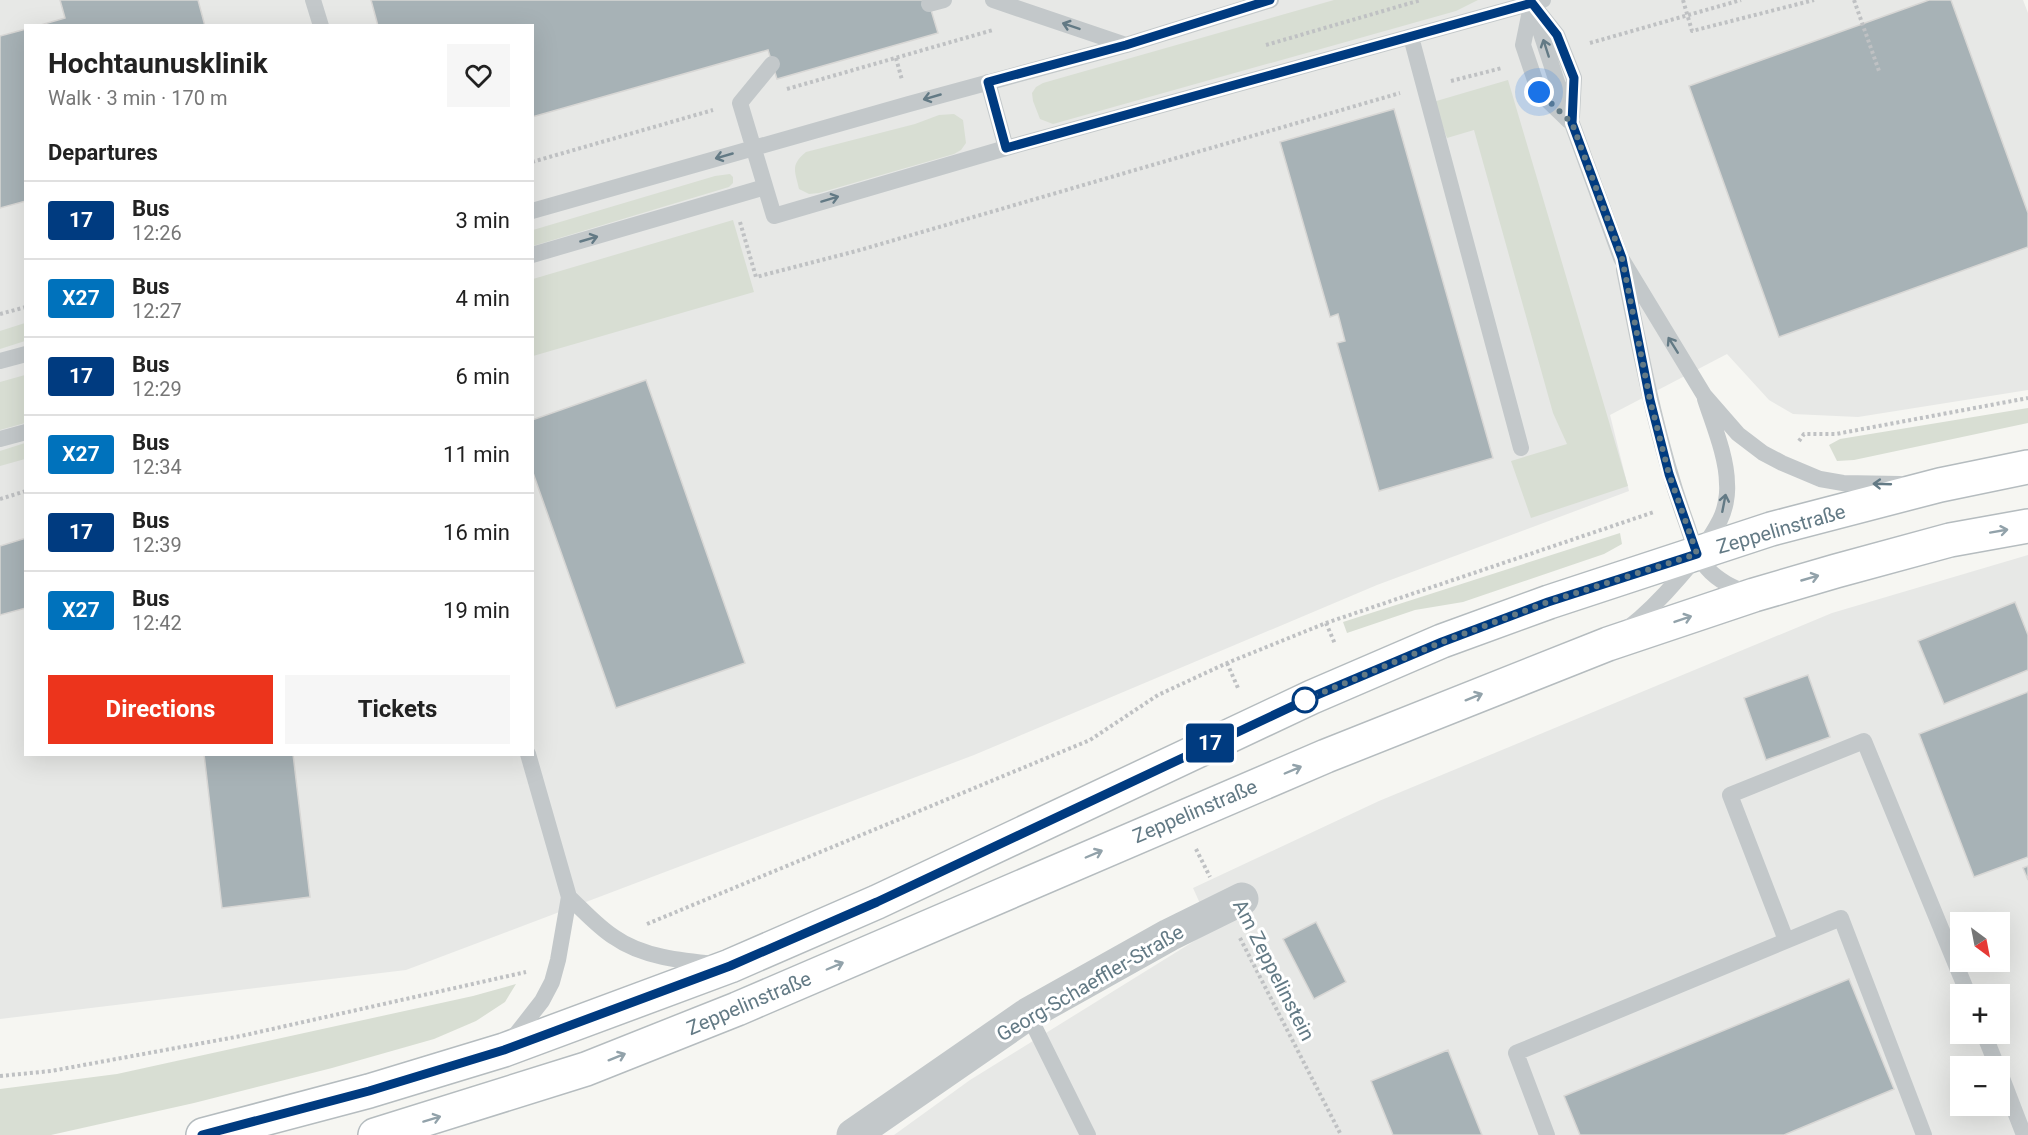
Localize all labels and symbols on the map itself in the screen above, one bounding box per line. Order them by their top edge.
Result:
one-way arrow [1062,19,1081,30]
one-way arrow [1539,39,1550,58]
your location [1524,77,1554,107]
one-way arrow [922,92,941,104]
one-way arrow [715,151,734,163]
one-way arrow [820,193,839,204]
one-way arrow [579,233,598,244]
one-way arrow [1667,337,1679,354]
one-way arrow [1872,478,1892,489]
one-way arrow [1719,494,1730,513]
street label: Zeppelinstraße [1714,499,1848,559]
one-way arrow [1989,525,2008,536]
one-way arrow [1800,572,1819,583]
one-way arrow [1673,612,1692,623]
unlabelled marker [1292,687,1318,713]
one-way arrow [1464,691,1483,702]
line badge: 17 [1183,724,1237,762]
one-way arrow [1283,764,1302,775]
street label: Zeppelinstraße [1129,774,1261,848]
one-way arrow [1084,848,1103,859]
street label: Am Zeppelinstein [1228,895,1320,1045]
north arrow [1950,912,2010,972]
street label: Georg-Schaeffler-Straße [992,920,1188,1046]
one-way arrow [826,960,844,971]
street label: Zeppelinstraße [683,966,815,1040]
one-way arrow [607,1051,625,1062]
one-way arrow [422,1113,441,1124]

